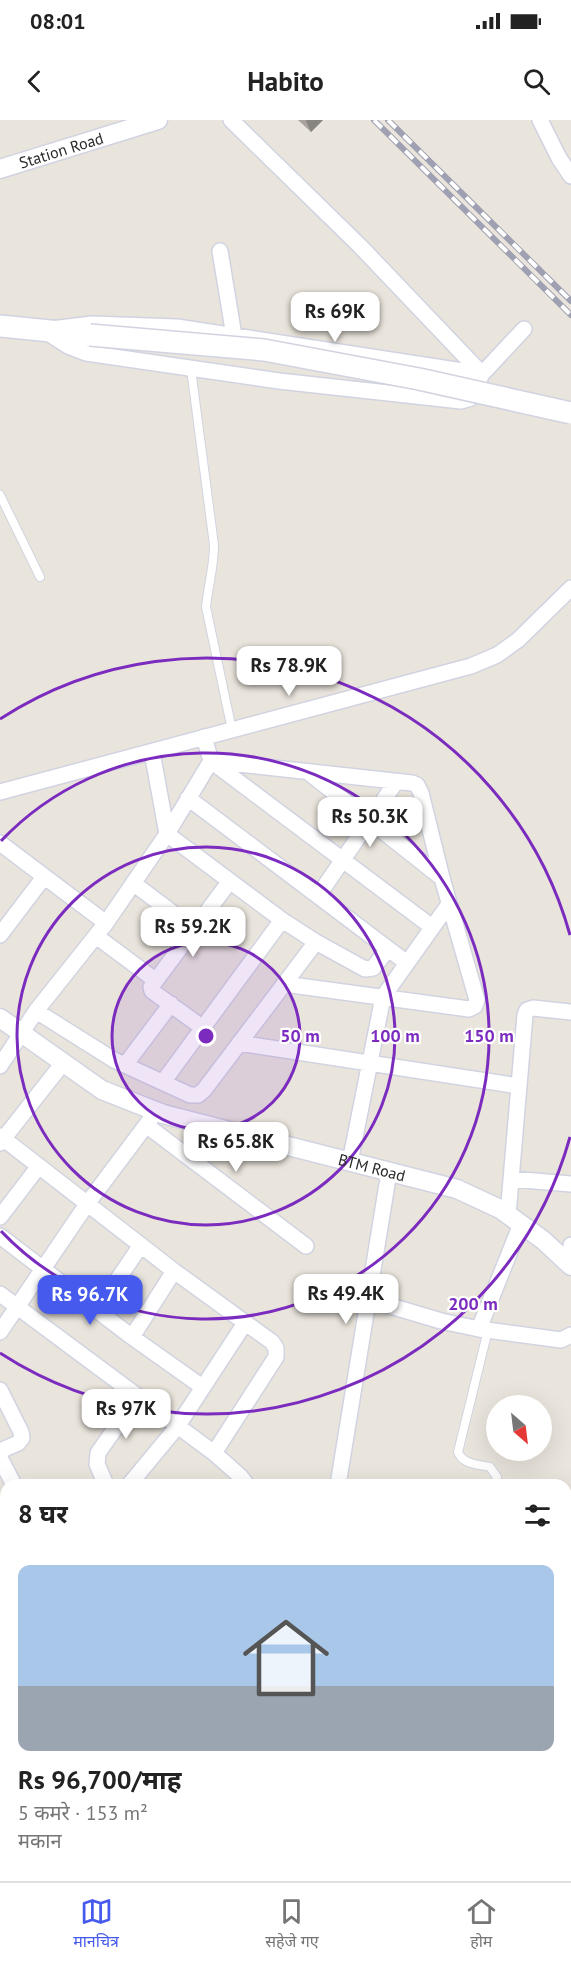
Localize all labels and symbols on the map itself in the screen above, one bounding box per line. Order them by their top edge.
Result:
street label: Station Road [17,128,106,172]
pin: Rs 69K [286,292,384,343]
pin: Rs 78.9K [227,646,351,697]
pin: Rs 50.3K [308,797,432,848]
pin: Rs 59.2K [131,907,255,958]
text: 50 m [280,1024,320,1047]
text: 100 m [370,1024,420,1047]
text: 150 m [464,1024,514,1047]
centre of rings [196,1026,216,1046]
pin: Rs 65.8K [174,1122,298,1173]
street label: BTM Road [336,1149,408,1185]
pin: Rs 49.4K [284,1274,408,1325]
pin: Rs 96.7K [28,1275,152,1326]
text: 200 m [448,1292,498,1315]
pin: Rs 97K [77,1389,175,1440]
north arrow [486,1395,552,1461]

